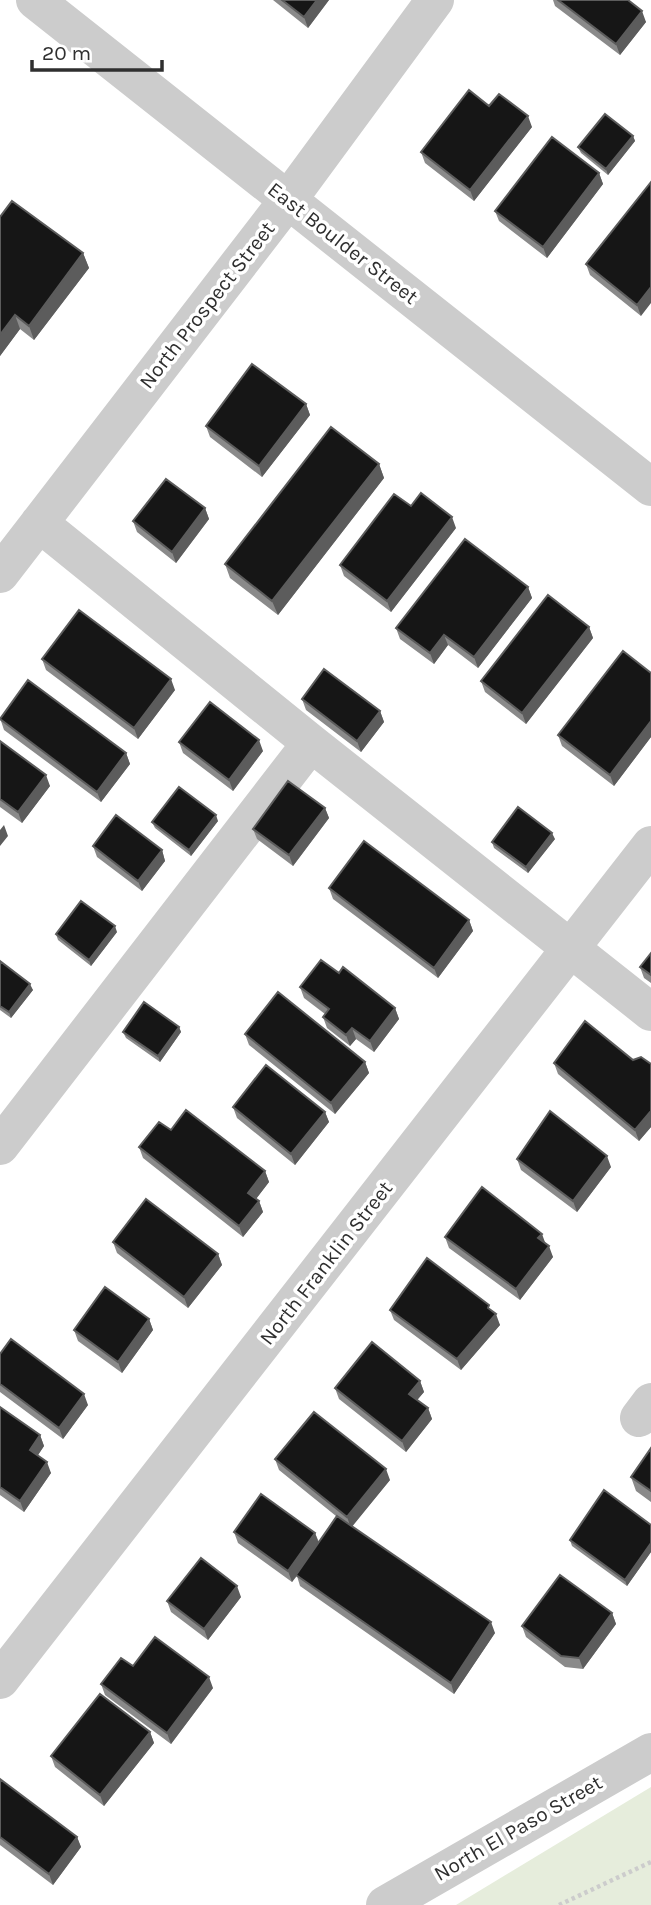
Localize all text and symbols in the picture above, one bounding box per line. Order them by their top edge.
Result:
scale bar [32,28,161,72]
text: 20 m [42,41,91,65]
street label: East Boulder Street [263,177,423,309]
street label: North Prospect Street [134,217,280,393]
street label: North Franklin Street [255,1176,397,1350]
street label: North El Paso Street [430,1770,606,1886]

